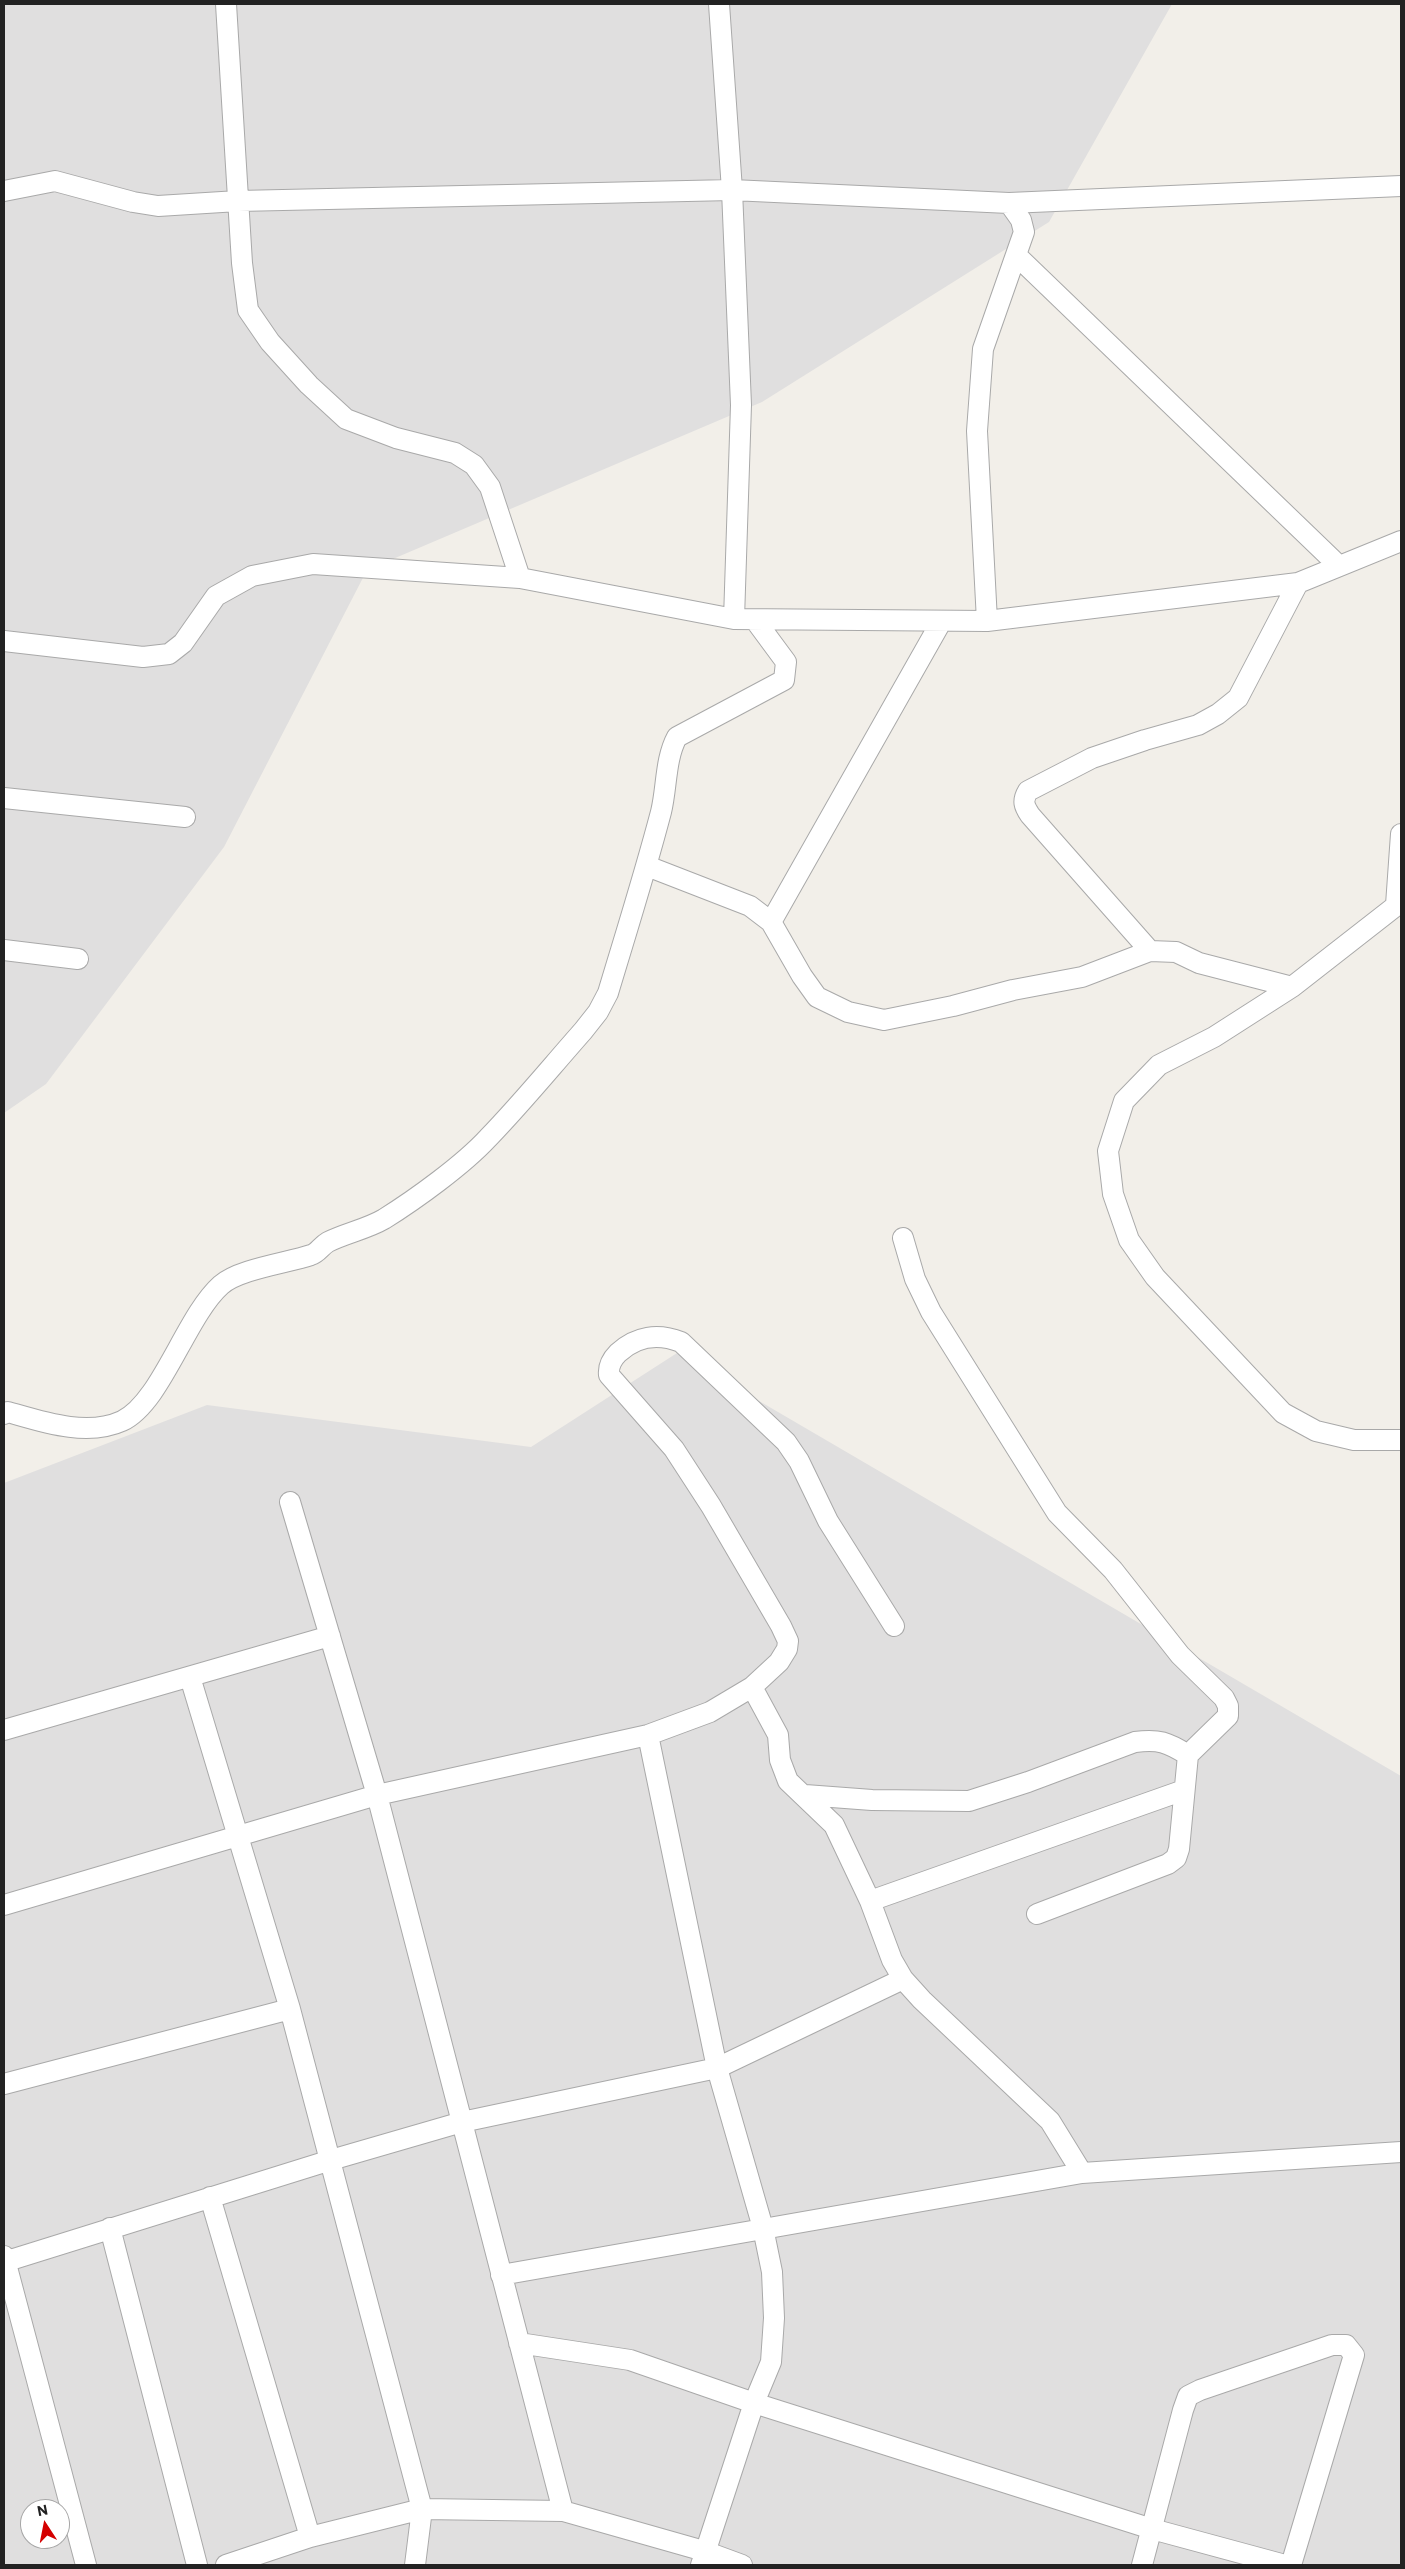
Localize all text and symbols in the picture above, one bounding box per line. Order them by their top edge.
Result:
north arrow [20,2499,70,2549]
text: N [35,2500,49,2519]

